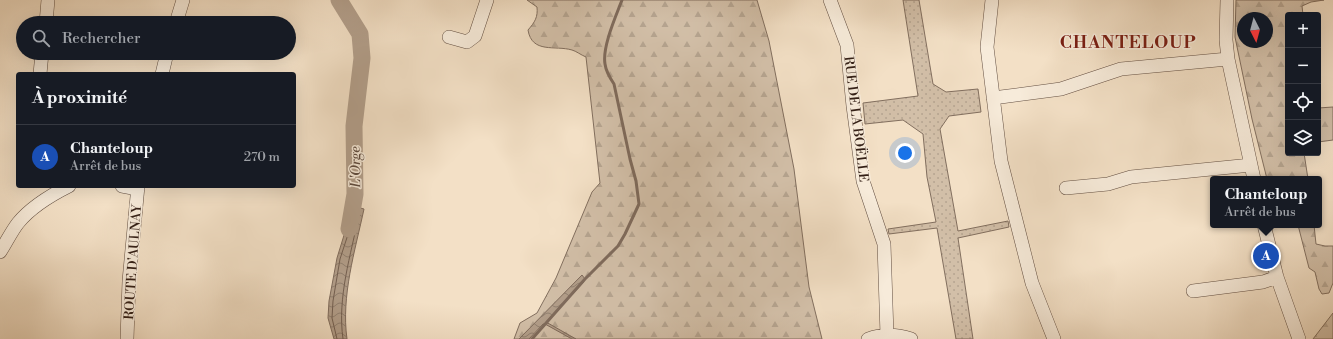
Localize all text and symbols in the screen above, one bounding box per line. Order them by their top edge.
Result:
north arrow [1237,12,1273,48]
map controls [1285,12,1321,156]
button: + [1285,12,1321,48]
search box [16,16,296,60]
icon: search [30,27,52,49]
text: Rechercher [62,29,141,48]
district label: CHANTELOUP [1060,32,1196,54]
button: − [1285,48,1321,84]
street label: RUE DE LA BOËLLE [840,55,873,183]
button: locate [1285,84,1321,120]
text: À proximité [32,87,127,109]
button: layers [1285,120,1321,156]
text: Chanteloup [70,139,153,158]
your location [895,143,915,163]
water label: L'Orge [347,146,365,189]
text: A [40,149,50,165]
text: 270 m [244,149,280,165]
text: Arrêt de bus [70,158,141,174]
popup [1210,176,1322,228]
text: Chanteloup [1224,185,1308,204]
street label: ROUTE D'AULNAY [121,202,145,320]
text: Arrêt de bus [1224,204,1296,220]
pin: A [1253,241,1279,271]

